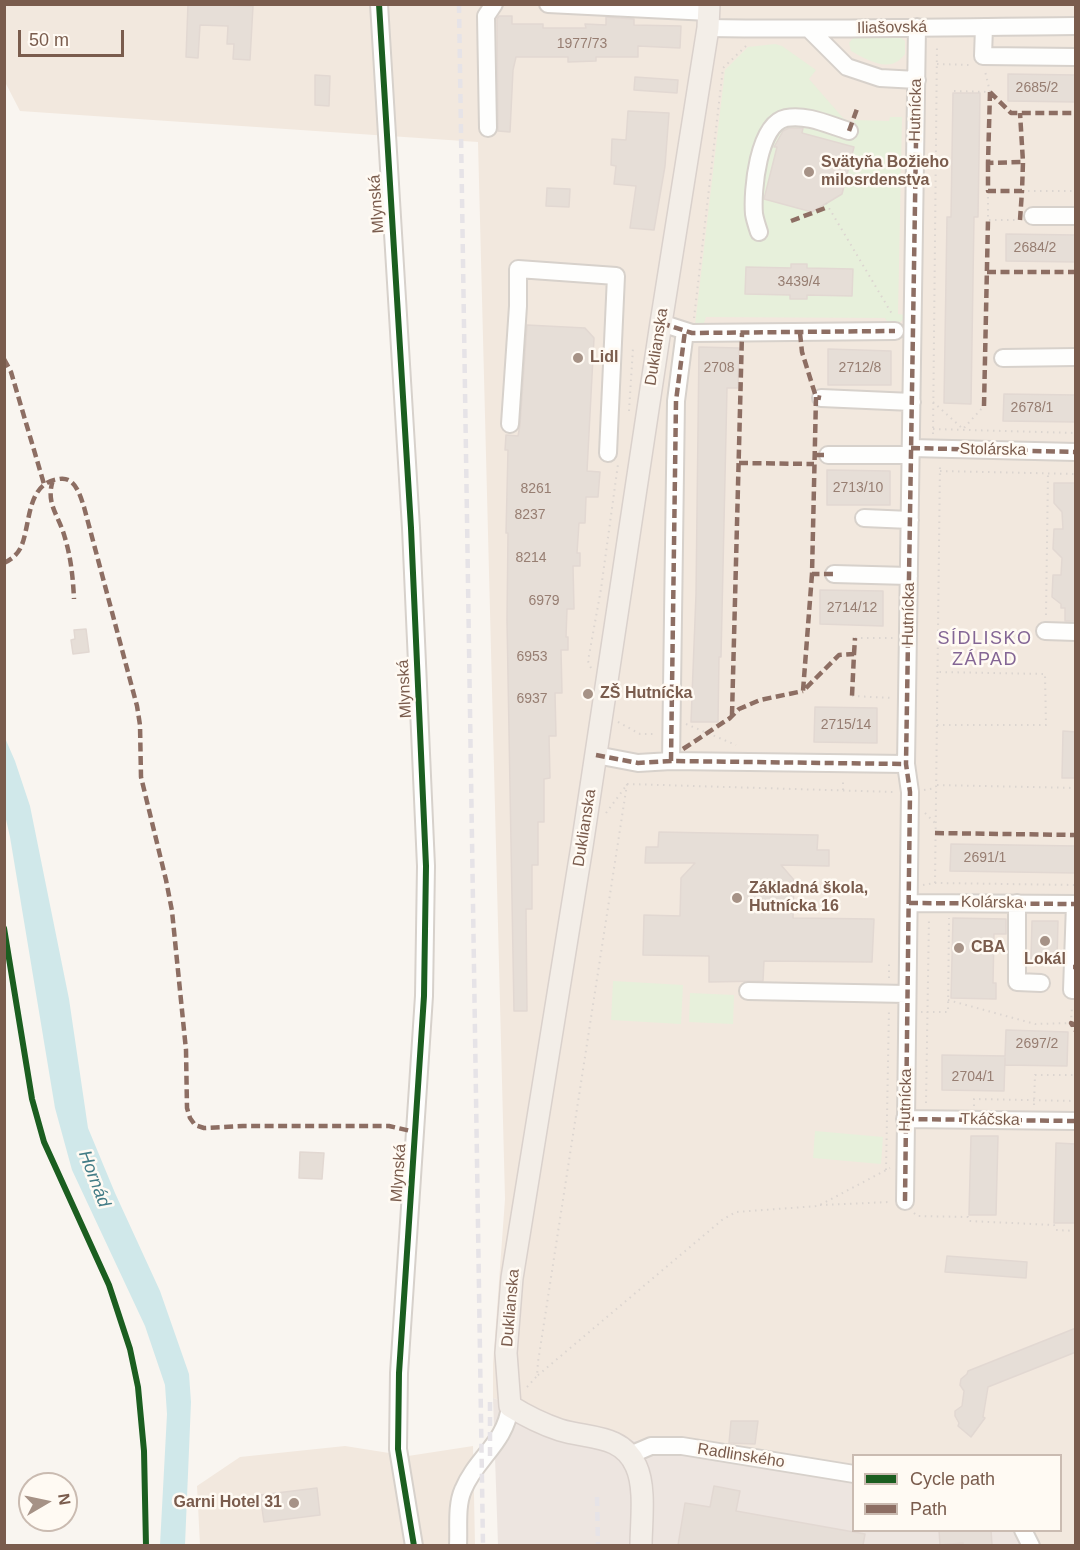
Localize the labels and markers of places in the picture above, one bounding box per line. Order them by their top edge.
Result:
place label: Svätyňa Božieho milosrdenstva [821,153,949,191]
marker: Svätyňa Božieho milosrdenstva [802,165,816,179]
place label: Lidl [590,348,618,368]
marker: Lidl [571,351,585,365]
place label: ZŠ Hutnícka [600,684,692,704]
marker: ZŠ Hutnícka [581,687,595,701]
place label: Základná škola, Hutnícka 16 [749,879,868,917]
marker: Základná škola, Hutnícka 16 [730,891,744,905]
marker: Lokál [1038,934,1052,948]
place label: CBA [971,938,1006,958]
marker: CBA [952,941,966,955]
place label: Lokál [1024,950,1066,970]
place label: Garni Hotel 31 [174,1493,282,1513]
marker: Garni Hotel 31 [287,1496,301,1510]

